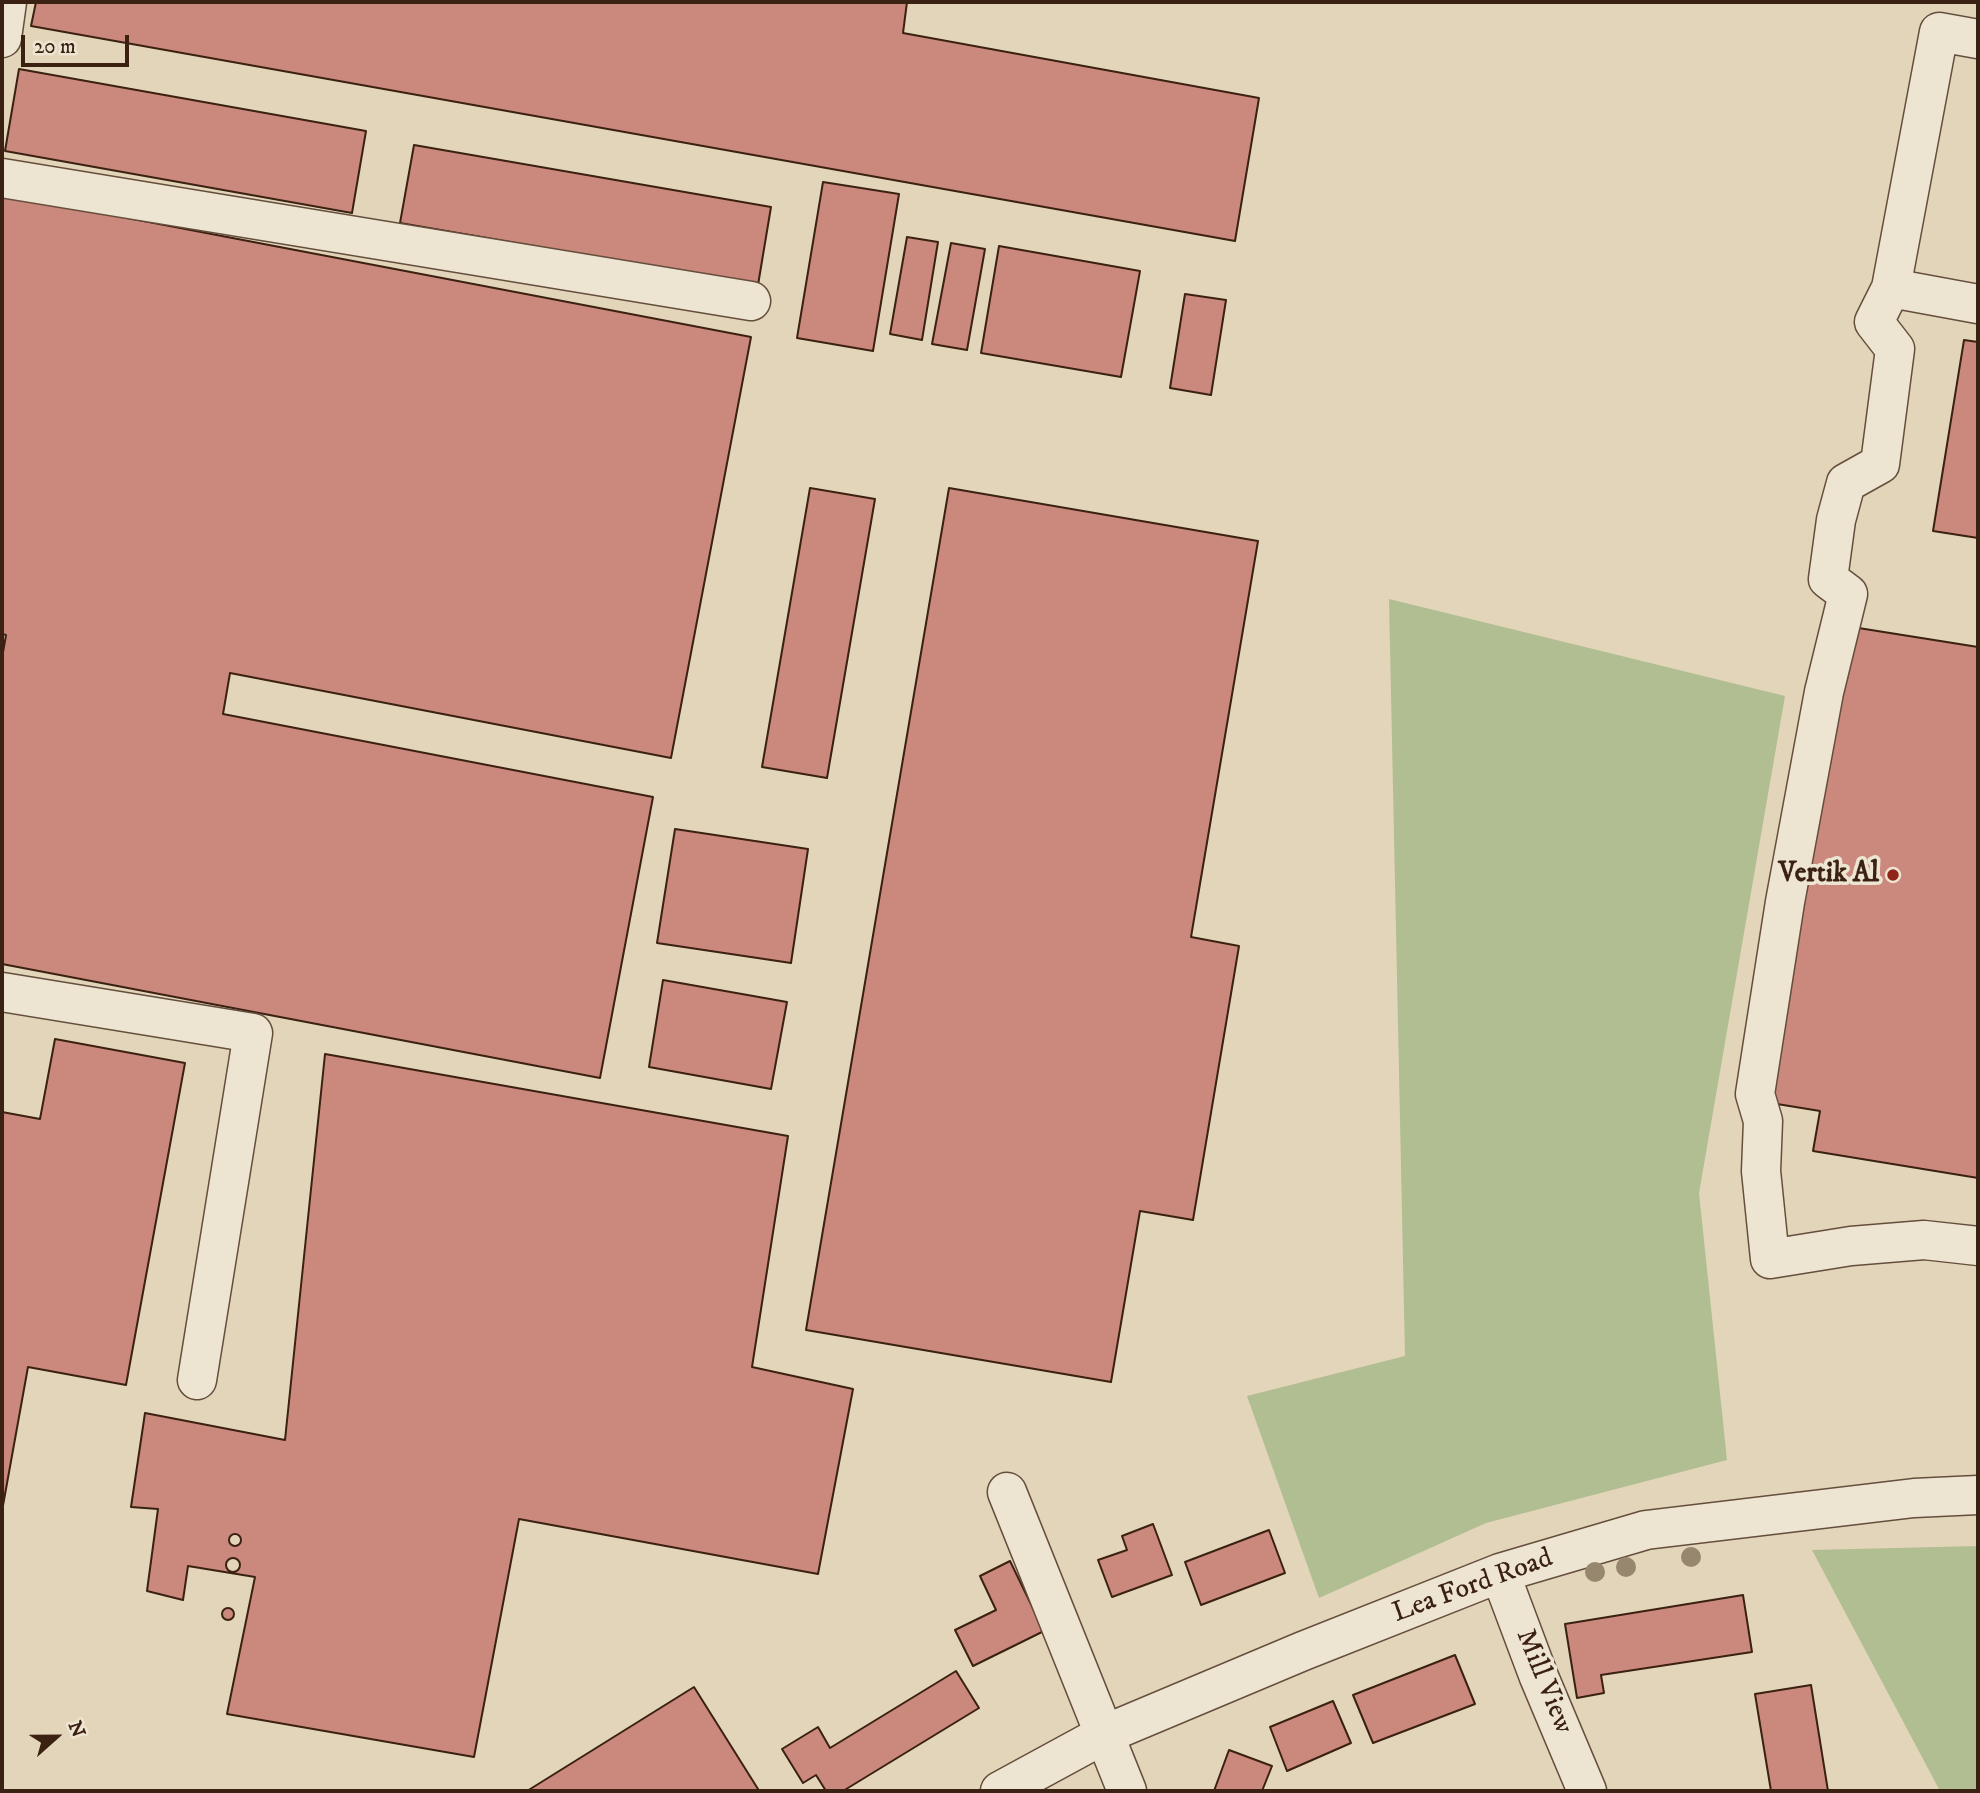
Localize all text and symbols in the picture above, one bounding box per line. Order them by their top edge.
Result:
scale bar [24,21,133,65]
text: 20 m [34,34,76,60]
place label: Vertik Al [1778,858,1879,892]
marker: Vertik Al [1885,867,1901,883]
street label: Lea Ford Road [1388,1543,1558,1631]
street label: Mill View [1507,1625,1579,1739]
north arrow [21,1702,91,1772]
text: N [63,1718,90,1741]

